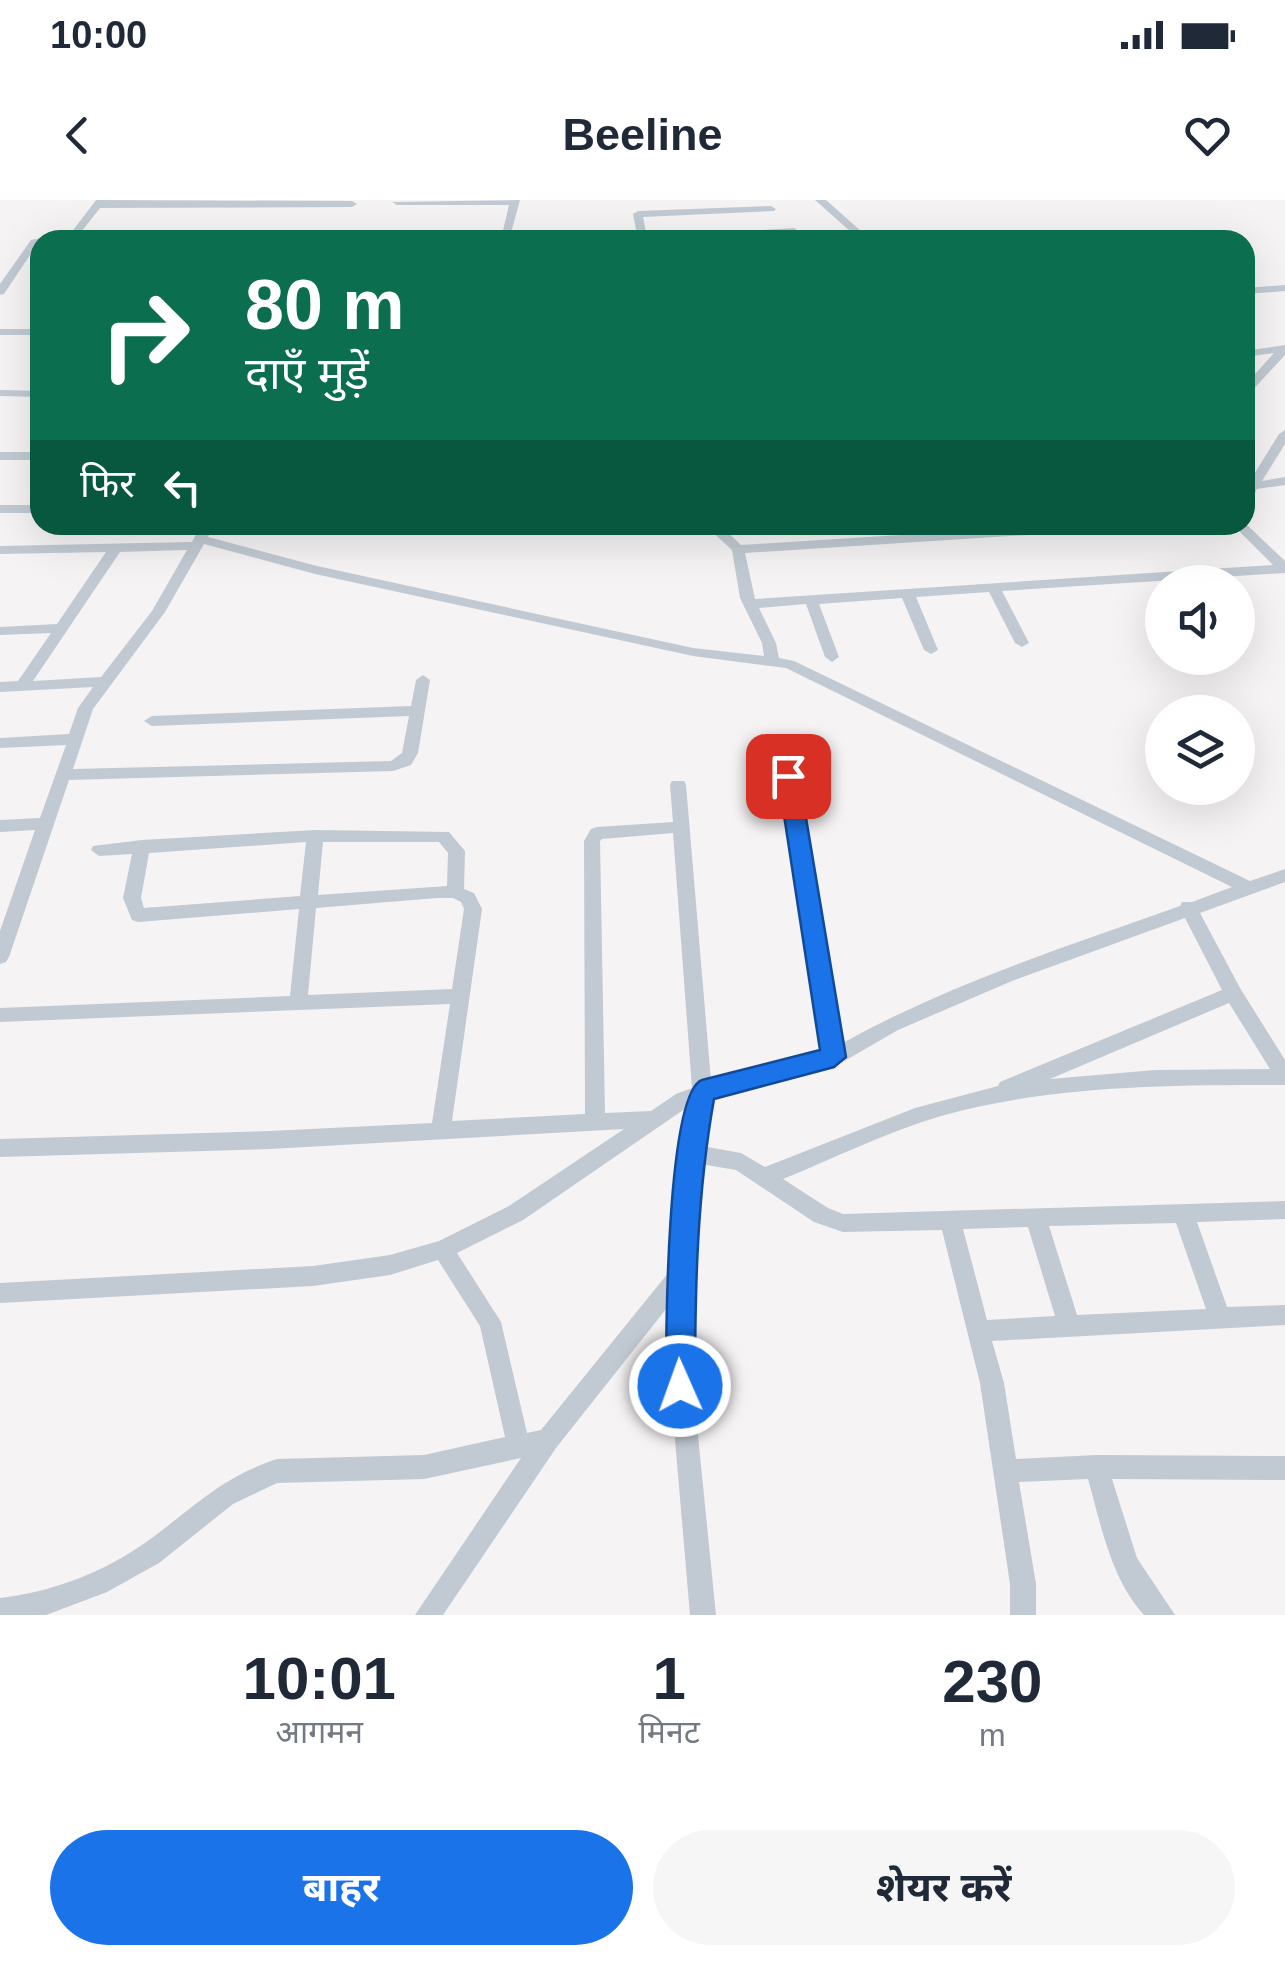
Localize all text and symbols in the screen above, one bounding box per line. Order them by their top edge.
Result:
text: 10:00 [50,14,147,56]
icon: back [50,108,105,163]
icon: heart [1180,108,1235,163]
text: Beeline [562,109,723,160]
text: 80 m [245,266,405,344]
icon: right [80,270,210,400]
text: दाएँ मुड़ें [245,348,369,399]
icon: left [155,460,210,515]
text: फिर [80,463,135,505]
map controls [1145,565,1255,805]
button: sound [1145,565,1255,675]
button: layers [1145,695,1255,805]
pin [746,734,831,819]
icon: arrive [761,749,816,804]
position arrow [628,1334,732,1438]
text: 10:01 [243,1645,396,1712]
text: 1 [652,1645,686,1712]
text: 230 [942,1648,1042,1715]
text: आगमन [275,1714,363,1750]
text: मिनट [639,1714,700,1750]
text: m [979,1717,1006,1753]
button: बाहर [50,1830,633,1945]
button: शेयर करें [653,1830,1235,1945]

